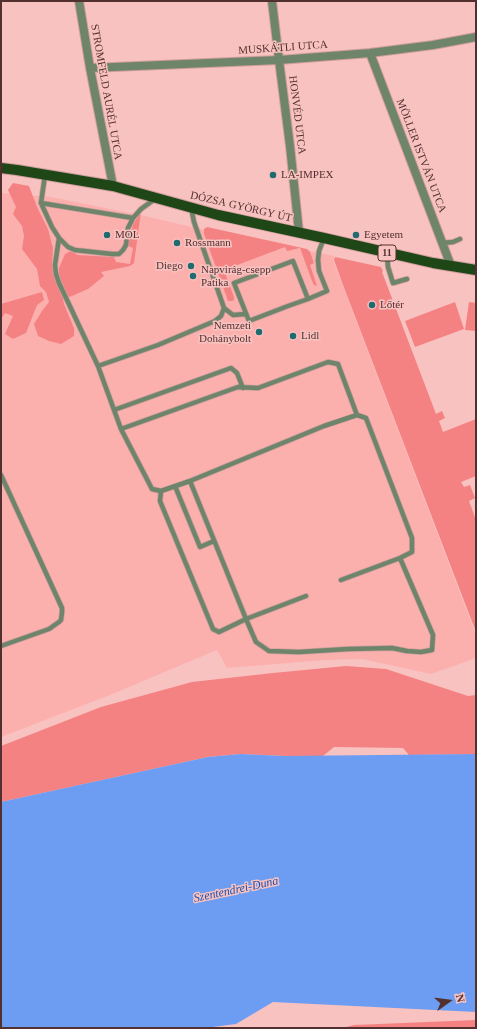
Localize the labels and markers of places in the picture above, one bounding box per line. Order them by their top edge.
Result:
place label: LA-IMPEX [281,168,334,182]
marker: LA-IMPEX [268,170,278,180]
place label: MOL [115,228,139,242]
place label: Egyetem [364,228,403,242]
marker: MOL [102,230,112,240]
marker: Egyetem [351,230,361,240]
place label: Rossmann [185,236,231,250]
marker: Rossmann [172,238,182,248]
place label: Diego [156,259,183,273]
marker: Diego [186,261,196,271]
place label: Napvirág-csepp Patika [201,263,271,289]
marker: Napvirág-csepp Patika [188,271,198,281]
place label: Lőtér [380,298,404,312]
marker: Lőtér [367,300,377,310]
place label: Nemzeti Dohánybolt [199,319,251,345]
marker: Nemzeti Dohánybolt [254,327,264,337]
place label: Lidl [301,329,319,343]
marker: Lidl [288,331,298,341]

